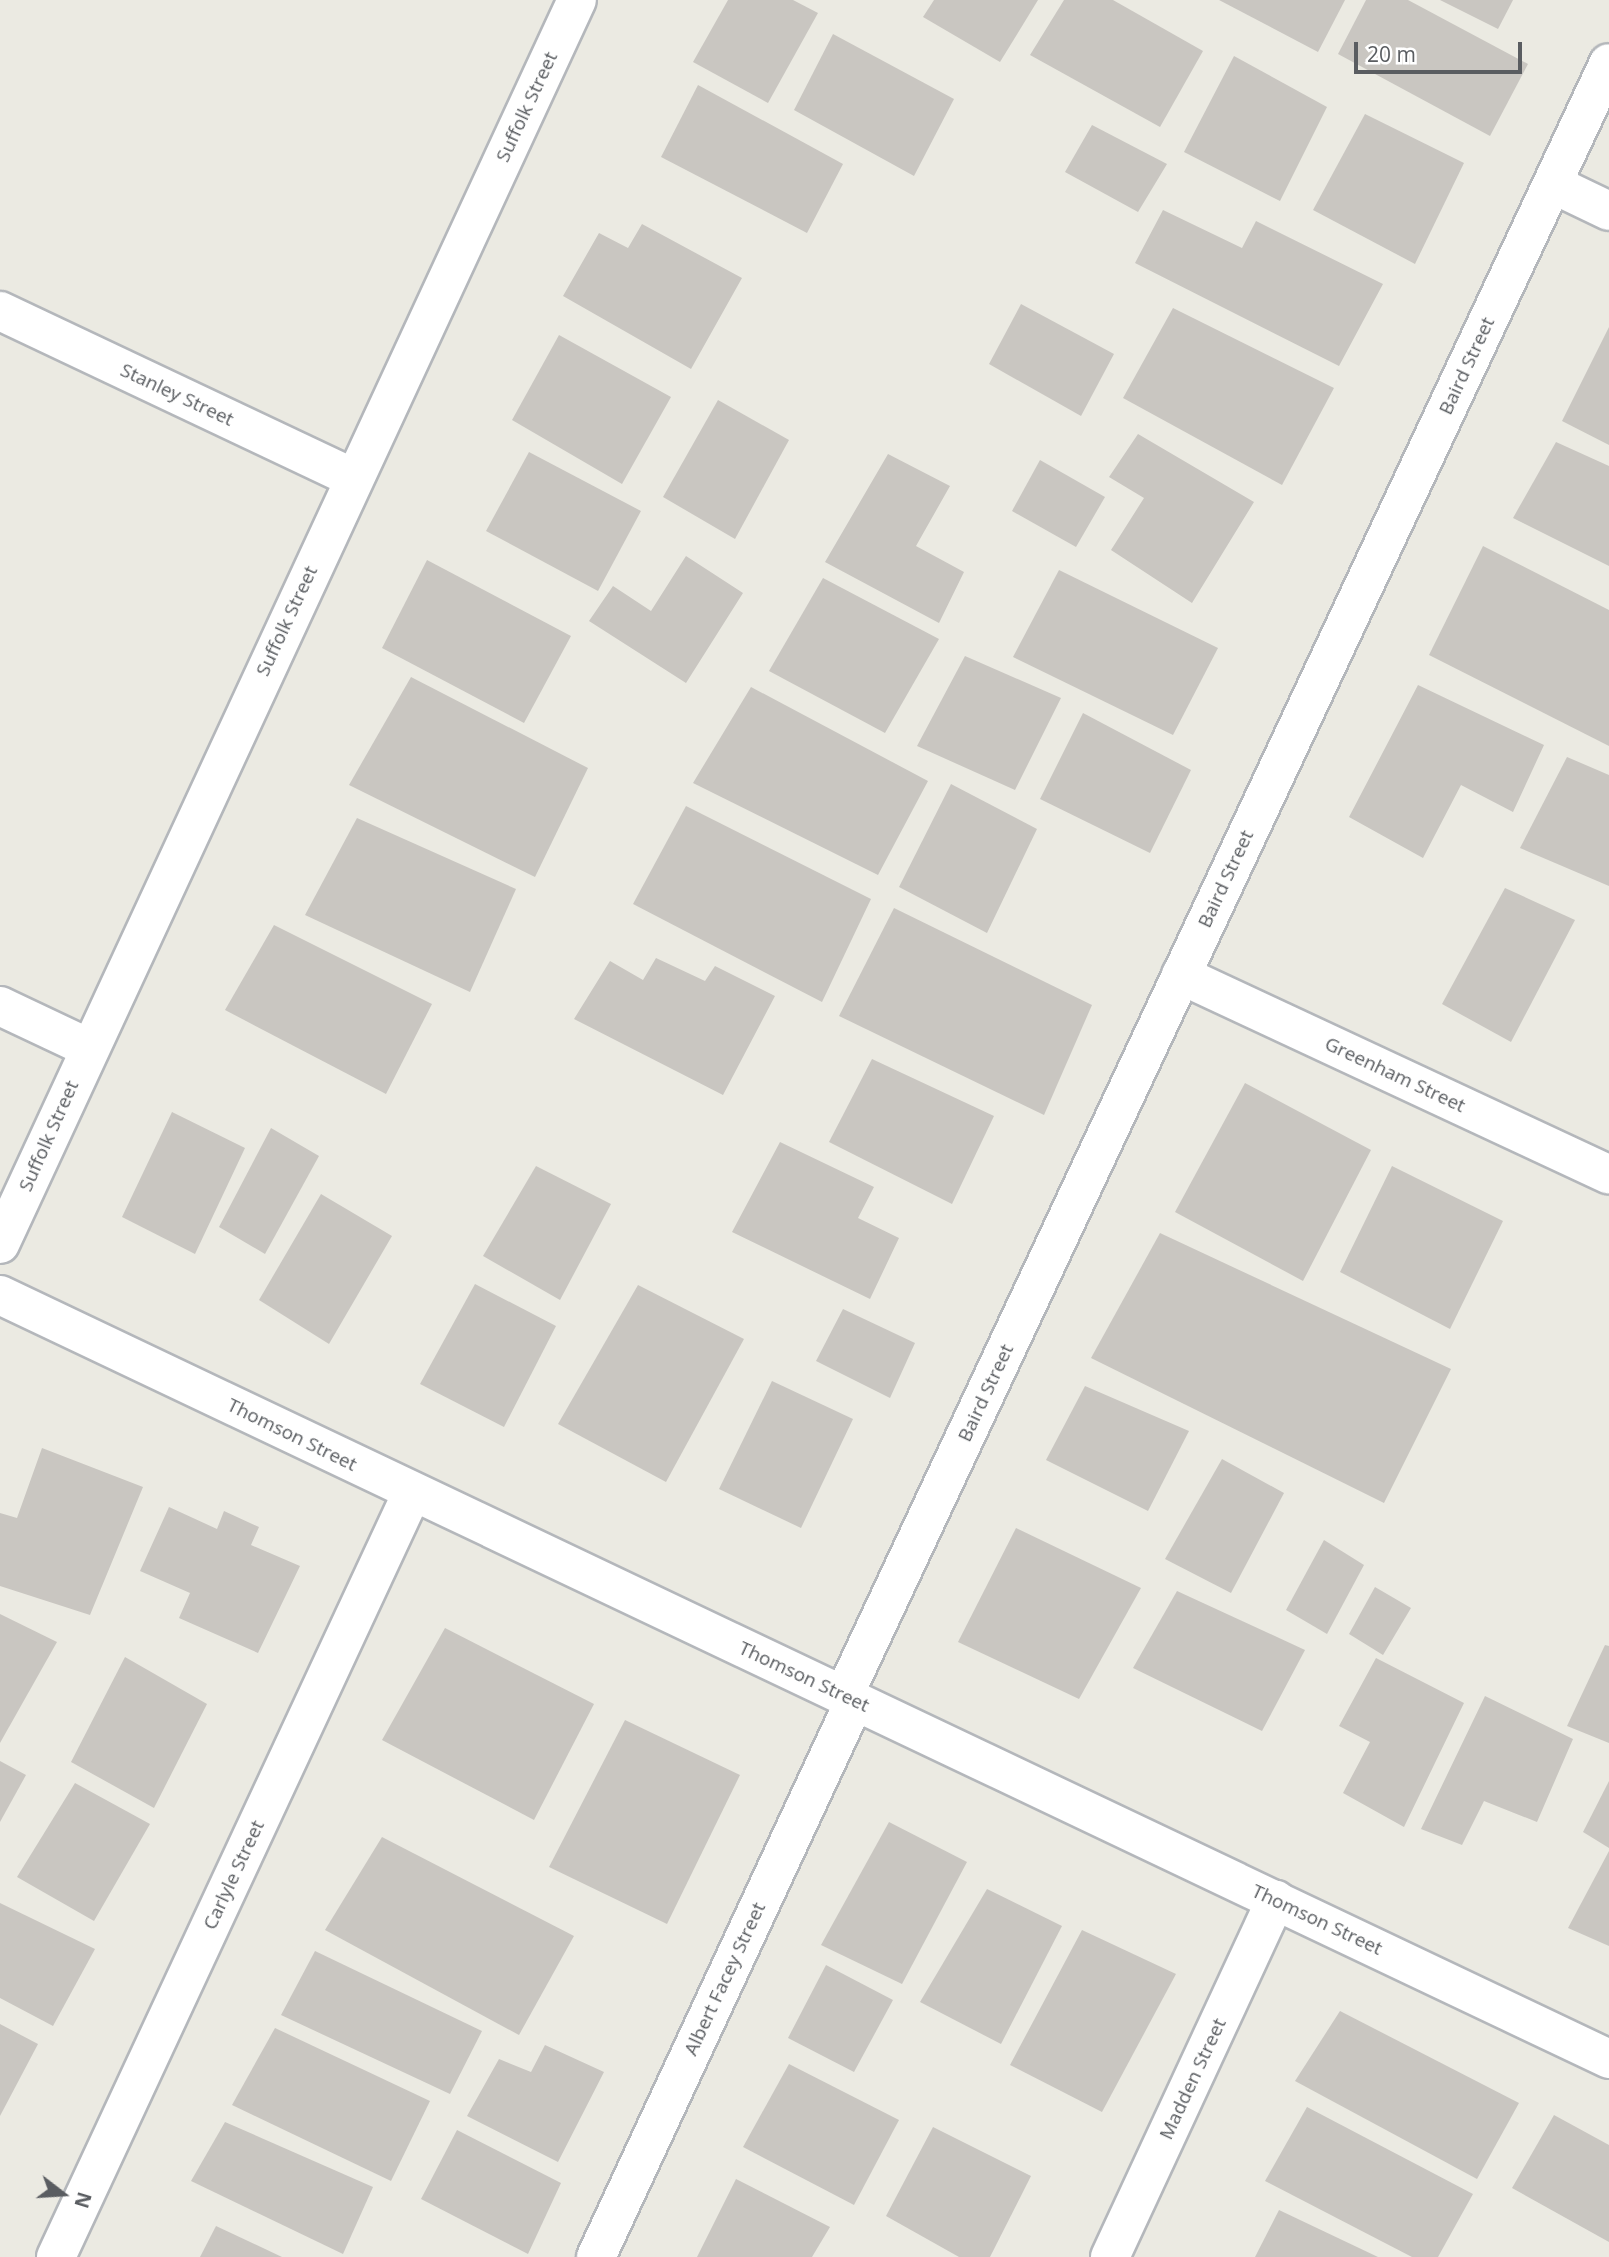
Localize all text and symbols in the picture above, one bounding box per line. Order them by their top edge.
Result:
scale bar [1357,28,1525,72]
text: 20 m [1367,40,1416,68]
street label: Suffolk Street [492,48,562,166]
street label: Baird Street [1434,314,1500,418]
street label: Stanley Street [117,359,237,431]
street label: Suffolk Street [252,562,322,680]
street label: Baird Street [1193,827,1259,931]
street label: Greenham Street [1321,1032,1469,1118]
street label: Suffolk Street [14,1077,84,1195]
street label: Baird Street [953,1341,1019,1445]
street label: Thomson Street [224,1394,360,1476]
street label: Thomson Street [735,1637,873,1717]
street label: Carlyle Street [199,1817,269,1933]
street label: Thomson Street [1248,1880,1386,1960]
street label: Albert Facey Street [680,1899,770,2059]
street label: Madden Street [1155,2015,1231,2143]
north arrow [28,2159,98,2229]
text: N [68,2189,98,2211]

